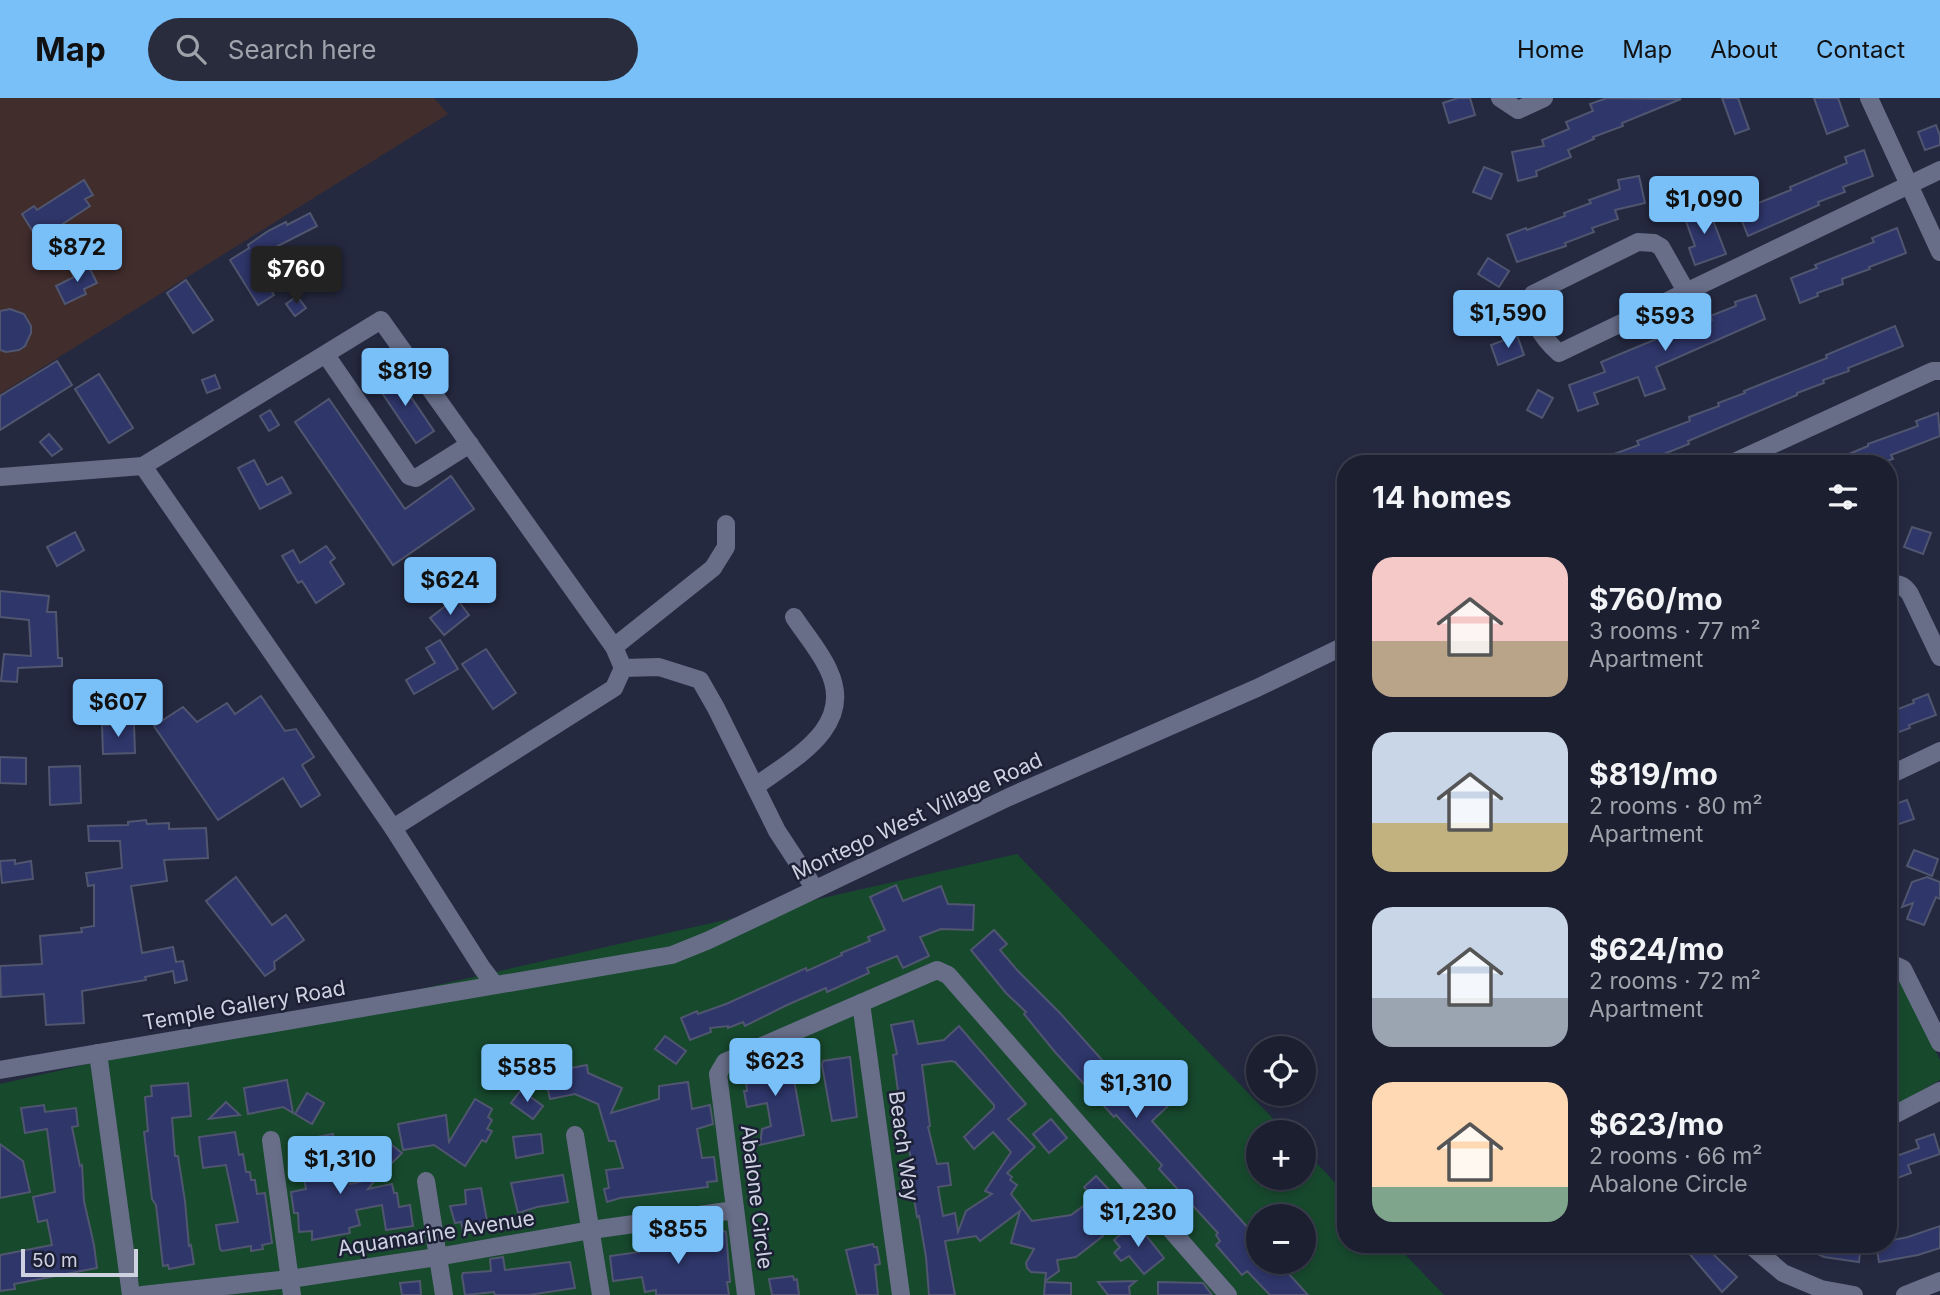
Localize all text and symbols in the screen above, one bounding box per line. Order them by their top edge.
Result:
search box [148,18,638,81]
text: Map [35,29,106,69]
icon: search [172,30,210,68]
text: Search here [228,34,376,65]
text: Home [1517,35,1584,64]
text: Map [1622,35,1672,64]
text: About [1710,35,1778,64]
text: Contact [1816,35,1905,64]
pin: $1,090 [1647,176,1761,236]
text: $1,090 [1665,185,1743,213]
pin: $872 [36,225,118,284]
text: $872 [48,233,106,261]
pin: $760 [255,246,337,306]
text: $760 [267,255,325,283]
pin: $1,590 [1451,290,1565,350]
pin: $593 [1624,294,1706,353]
text: $1,590 [1469,299,1547,327]
text: $593 [1635,302,1695,330]
pin: $819 [364,348,446,408]
text: $819 [378,357,432,385]
icon: filters [1824,478,1862,516]
text: 14 homes [1372,479,1511,515]
pin: $624 [409,558,491,617]
text: $624 [420,566,480,594]
text: $760/mo [1589,581,1723,617]
icon: home [1428,585,1512,669]
text: 3 rooms · 77 m² [1589,617,1761,645]
text: Apartment [1589,645,1703,673]
pin: $607 [77,680,159,739]
text: $607 [89,688,147,716]
street label: Montego West Village Road [788,747,1046,885]
text: $819/mo [1589,756,1718,792]
icon: home [1428,760,1512,844]
text: 2 rooms · 80 m² [1589,792,1763,820]
text: Apartment [1589,820,1703,848]
text: $624/mo [1589,931,1724,967]
icon: home [1428,935,1512,1019]
text: 2 rooms · 72 m² [1589,967,1761,995]
street label: Temple Gallery Road [141,975,347,1035]
text: Apartment [1589,995,1703,1023]
map controls [1246,1036,1316,1274]
button: locate [1246,1036,1316,1106]
pin: $623 [734,1038,816,1098]
pin: $585 [486,1044,568,1104]
text: $623 [745,1047,805,1075]
text: $585 [497,1053,557,1081]
pin: $1,310 [1079,1060,1193,1120]
text: $1,310 [1100,1069,1172,1097]
street label: Beach Way [884,1089,924,1203]
text: $623/mo [1589,1106,1724,1142]
icon: home [1428,1110,1512,1194]
button: + [1246,1120,1316,1190]
street label: Abalone Circle [736,1124,778,1270]
pin: $1,310 [283,1136,397,1196]
text: 2 rooms · 66 m² [1589,1142,1763,1170]
text: $1,310 [304,1145,376,1173]
text: Abalone Circle [1589,1170,1748,1198]
pin: $1,230 [1081,1190,1195,1249]
text: $1,230 [1099,1198,1177,1226]
button: − [1246,1204,1316,1274]
street label: Aquamarine Avenue [336,1205,536,1261]
pin: $855 [637,1206,719,1266]
text: $855 [648,1215,708,1243]
scale bar [21,1246,138,1278]
text: 50 m [32,1249,78,1272]

